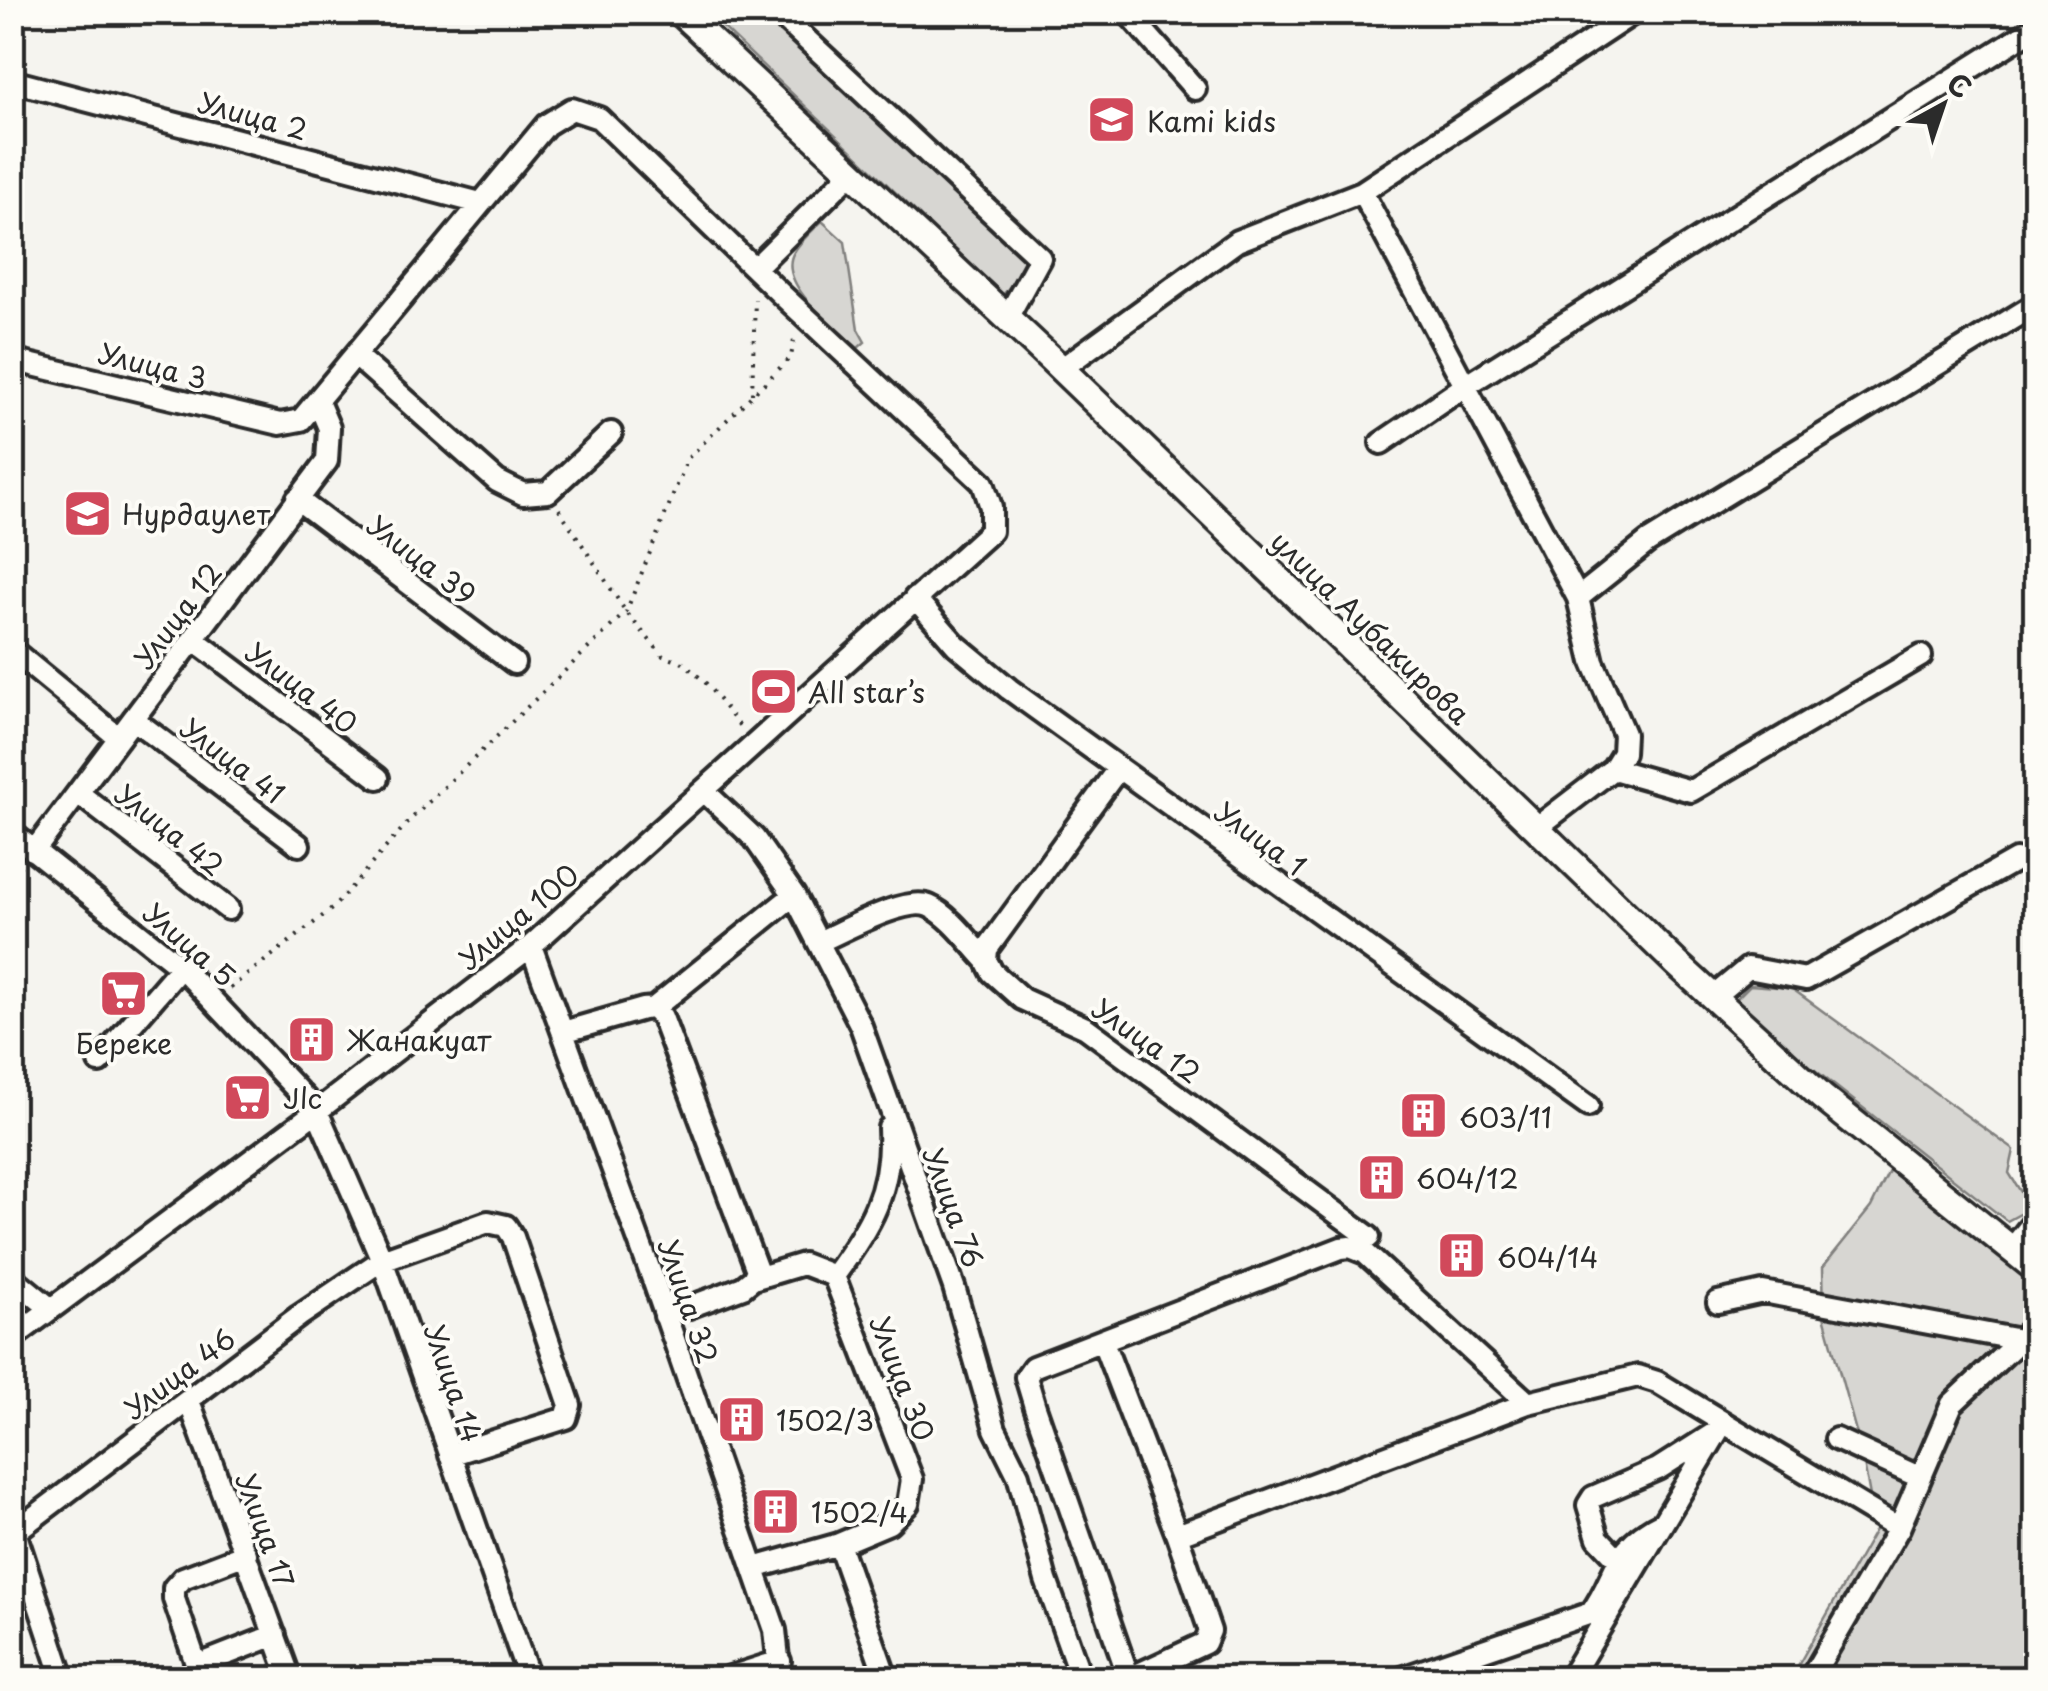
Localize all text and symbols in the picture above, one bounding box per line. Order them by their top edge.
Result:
north arrow [1893,55,1993,155]
text: С [1938,61,1982,108]
street label: Улица 2 [194,80,312,150]
school or university icon: Kami kids [1086,94,1138,146]
place label: Kami kids [1147,99,1276,142]
street label: Улица 3 [94,331,212,399]
school or university icon: Нурдаулет [61,487,113,539]
place label: Нурдаулет [122,492,270,535]
street label: Улица 39 [358,504,486,614]
street label: улица Аубакирова [1261,520,1481,734]
street label: Улица 12 [123,553,231,677]
street label: Улица 40 [237,631,367,743]
sports icon: All star’s [747,665,799,717]
place label: All star’s [808,670,925,713]
street label: Улица 41 [172,706,294,814]
street label: Улица 42 [106,772,234,886]
street label: Улица 1 [1206,790,1316,886]
street label: Улица 100 [448,853,588,979]
street label: Улица 5 [134,892,246,996]
supermarket icon: Береке [98,968,150,1020]
street label: Улица 12 [1084,987,1210,1093]
building icon: Жанакуат [286,1013,338,1065]
place label: Жанакуат [346,1018,492,1061]
place label: Береке [76,1021,172,1064]
supermarket icon: Jlc [222,1071,274,1123]
place label: Jlc [283,1076,322,1119]
building icon: 603/11 [1398,1090,1450,1142]
place label: 603/11 [1459,1095,1552,1138]
street label: Улица 76 [912,1141,996,1273]
building icon: 604/12 [1355,1151,1407,1203]
place label: 604/12 [1416,1156,1518,1199]
building icon: 604/14 [1436,1230,1488,1282]
street label: Улица 32 [648,1233,730,1369]
place label: 604/14 [1497,1235,1598,1278]
street label: Улица 30 [860,1309,946,1447]
street label: Улица 46 [114,1317,244,1429]
street label: Улица 14 [414,1318,494,1448]
building icon: 1502/3 [715,1393,767,1445]
place label: 1502/3 [776,1398,874,1441]
street label: Улица 17 [225,1467,307,1593]
building icon: 1502/4 [750,1485,802,1537]
place label: 1502/4 [811,1490,908,1533]

